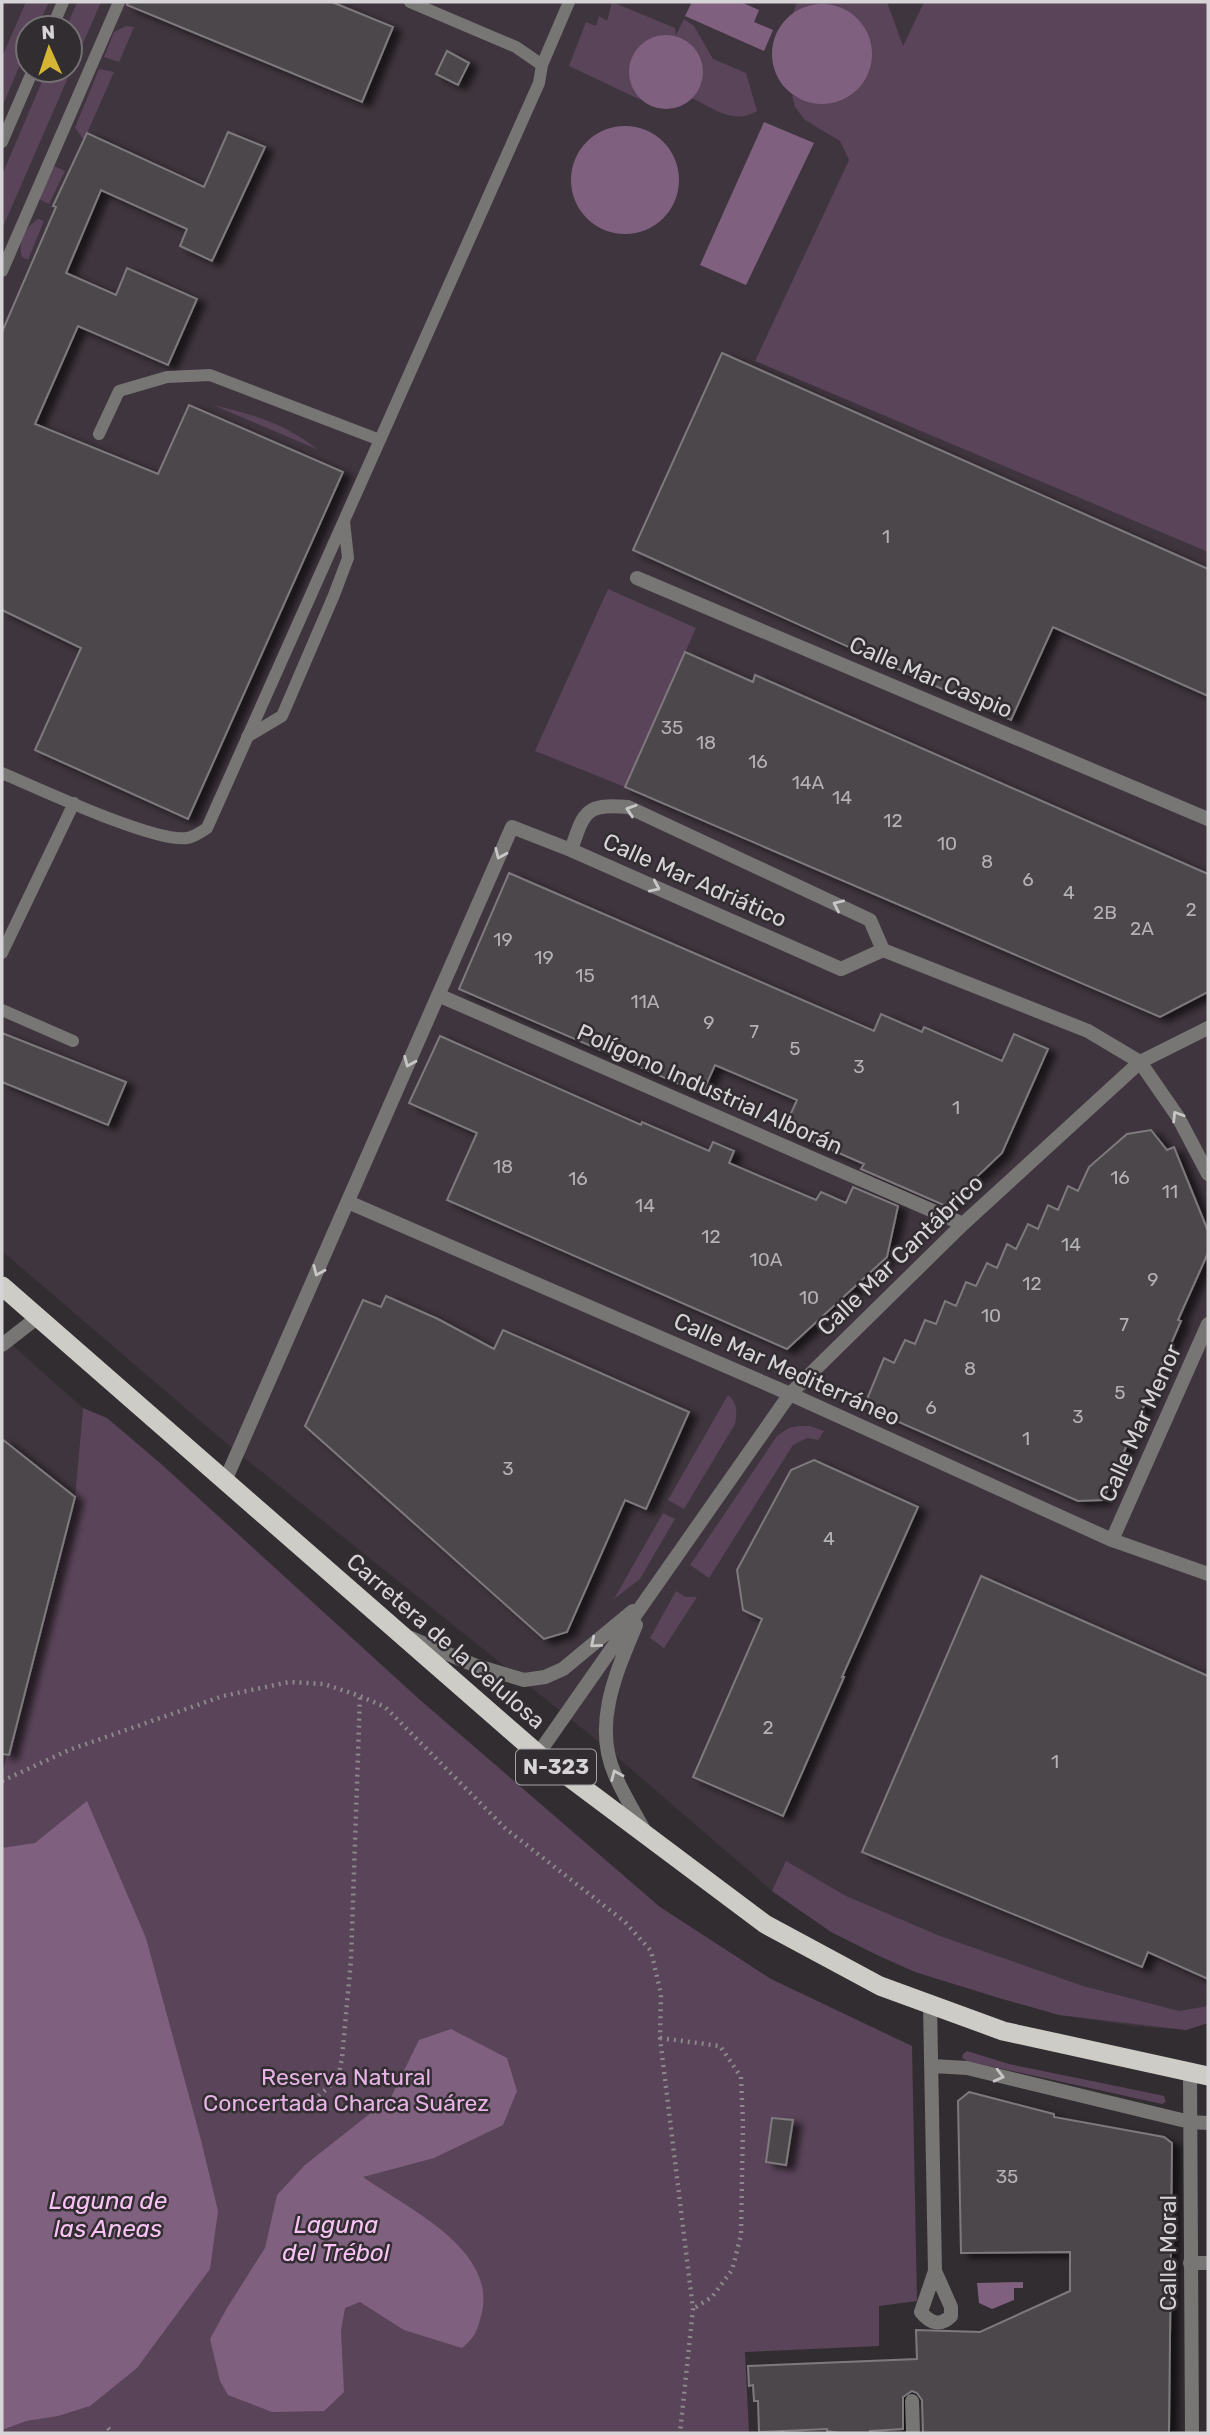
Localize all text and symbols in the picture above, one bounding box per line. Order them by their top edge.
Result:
north arrow [14,14,84,84]
text: N [41,21,56,44]
house number: 1 [882,525,890,548]
street label: Calle Mar Caspio [845,630,1017,724]
house number: 35 [661,716,683,739]
house number: 18 [696,731,716,754]
house number: 16 [748,750,768,773]
house number: 14A [792,771,825,794]
house number: 14 [832,786,852,809]
one-way arrow [626,804,638,819]
house number: 12 [883,809,903,832]
street label: Calle Mar Adriático [599,827,791,933]
house number: 10 [937,832,957,855]
one-way arrow [494,846,508,859]
house number: 8 [981,850,993,873]
house number: 6 [1022,868,1034,891]
one-way arrow [648,879,661,893]
house number: 4 [1063,881,1075,904]
house number: 2 [1185,898,1197,921]
one-way arrow [833,900,845,914]
house number: 2B [1093,901,1117,924]
house number: 2A [1130,917,1154,940]
house number: 19 [493,928,513,951]
house number: 19 [534,946,554,969]
house number: 15 [575,964,595,987]
house number: 11A [631,990,660,1013]
house number: 9 [703,1011,715,1034]
street label: Polígono Industrial Alborán [573,1018,847,1160]
house number: 7 [749,1020,759,1043]
house number: 5 [789,1037,801,1060]
one-way arrow [403,1055,417,1067]
house number: 3 [853,1055,865,1078]
house number: 1 [952,1096,960,1119]
one-way arrow [1172,1111,1185,1124]
house number: 18 [493,1155,513,1178]
house number: 16 [1110,1166,1130,1189]
house number: 16 [568,1167,588,1190]
street label: Calle Mar Cantábrico [811,1169,989,1341]
house number: 11 [1162,1180,1178,1203]
house number: 14 [635,1194,655,1217]
house number: 12 [701,1225,721,1248]
house number: 14 [1061,1233,1081,1256]
house number: 10A [750,1248,783,1271]
one-way arrow [312,1264,326,1276]
house number: 9 [1147,1268,1159,1291]
house number: 12 [1022,1272,1042,1295]
house number: 10 [799,1286,819,1309]
house number: 10 [981,1304,1001,1327]
street label: Calle Mar Mediterráneo [669,1306,905,1432]
house number: 7 [1119,1313,1129,1336]
street label: Calle Mar Menor [1093,1340,1187,1506]
house number: 8 [964,1357,976,1380]
house number: 5 [1114,1381,1126,1404]
house number: 6 [925,1396,937,1419]
house number: 3 [1072,1405,1084,1428]
house number: 1 [1022,1427,1030,1450]
house number: 3 [502,1457,514,1480]
house number: 4 [823,1527,835,1550]
street label: Carretera de la Celulosa [341,1547,551,1735]
one-way arrow [590,1635,603,1647]
house number: 2 [762,1716,774,1739]
road number: N-323 [516,1750,596,1784]
house number: 1 [1051,1750,1059,1773]
one-way arrow [611,1770,625,1782]
park label: Reserva Natural Concertada Charca Suárez [203,2063,489,2117]
one-way arrow [993,2067,1005,2082]
house number: 35 [996,2165,1018,2188]
water label: Laguna de las Aneas [49,2187,167,2243]
street label: Calle Moral [1154,2195,1182,2311]
water label: Laguna del Trébol [282,2211,391,2267]

